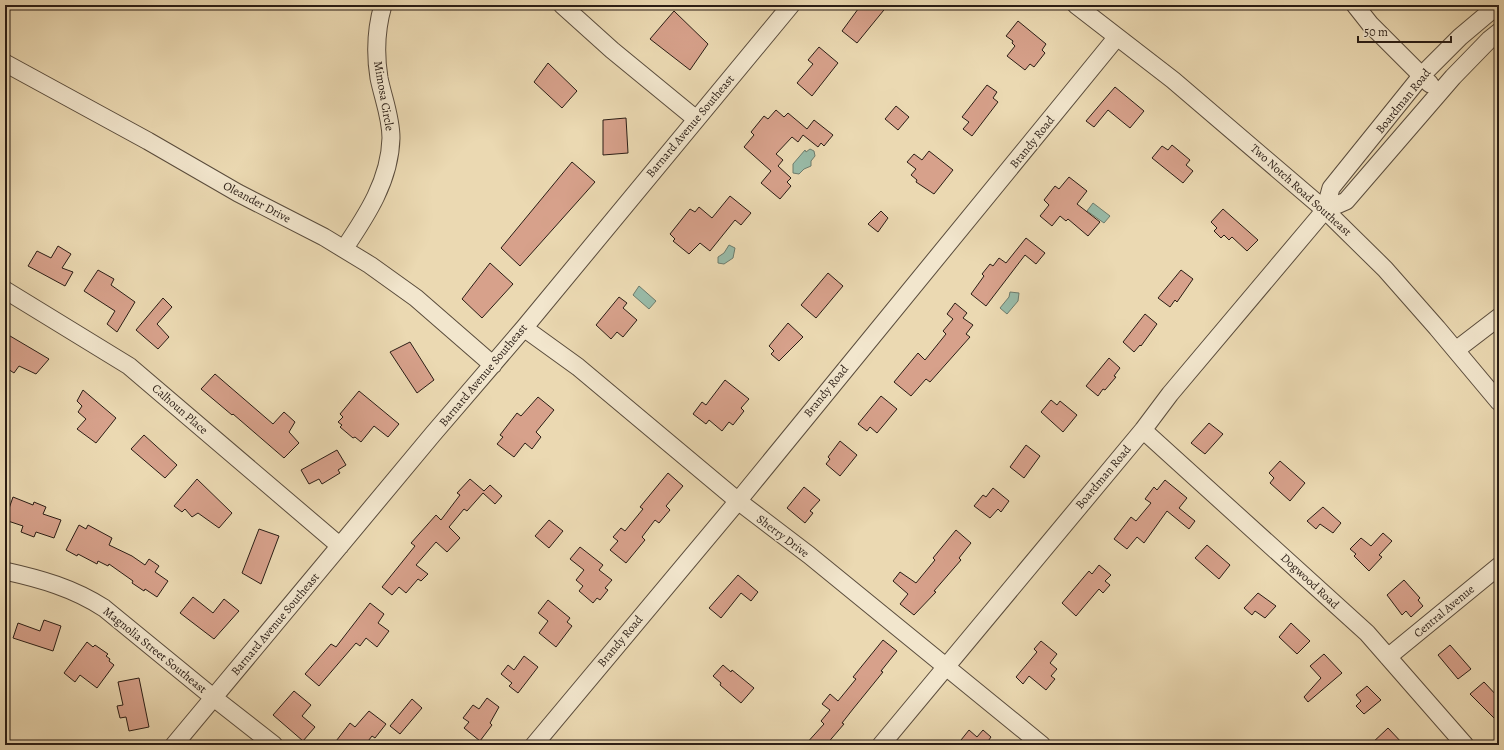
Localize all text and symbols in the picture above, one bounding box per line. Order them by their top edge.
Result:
scale bar [1358,18,1451,44]
text: 50 m [1364,24,1388,40]
street label: Mimosa Circle [370,60,398,132]
street label: Boardman Road [1372,65,1434,137]
street label: Barnard Avenue Southeast [642,71,738,181]
street label: Brandy Road [1006,112,1058,171]
street label: Two Notch Road Southeast [1247,140,1355,240]
street label: Oleander Drive [220,177,294,227]
street label: Barnard Avenue Southeast [435,320,531,430]
street label: Brandy Road [800,361,852,420]
street label: Calhoun Place [149,380,211,438]
street label: Boardman Road [1071,441,1135,512]
street label: Sherry Drive [753,511,813,561]
street label: Dogwood Road [1277,550,1343,613]
street label: Barnard Avenue Southeast [227,569,323,679]
street label: Central Avenue [1410,581,1478,641]
street label: Magnolia Street Southeast [100,603,210,697]
street label: Brandy Road [594,611,647,670]

